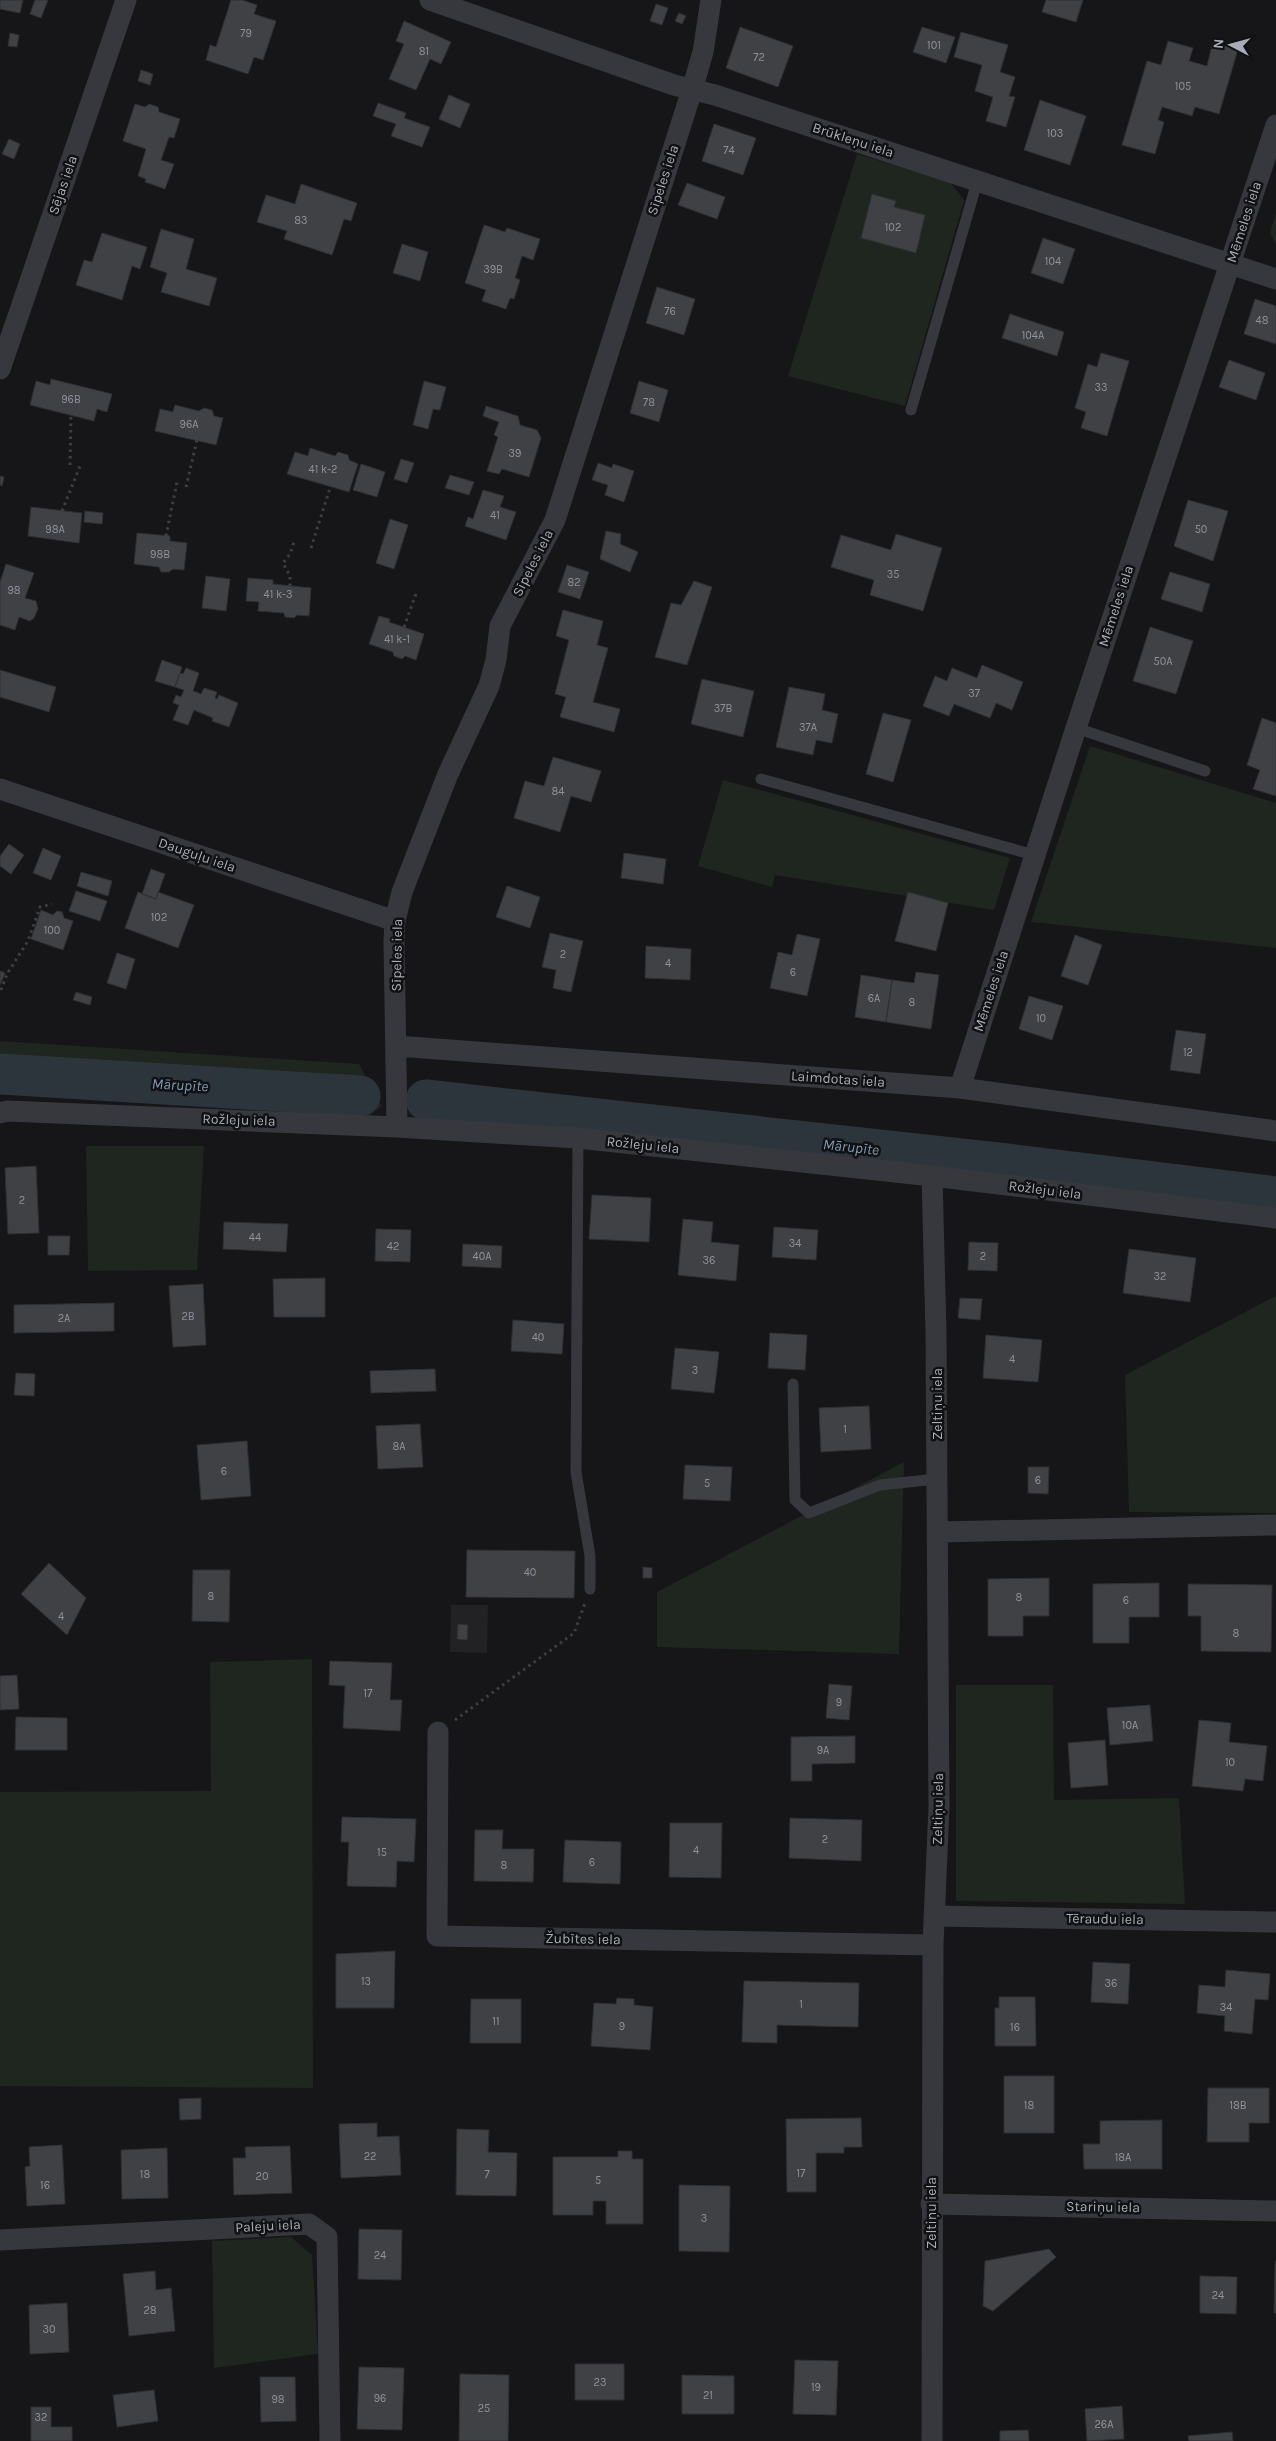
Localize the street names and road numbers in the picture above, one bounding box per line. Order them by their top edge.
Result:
street label: Brūkleņu iela [810,119,896,161]
street label: Sīpeles iela [644,143,682,217]
street label: Sējas iela [45,153,81,217]
street label: Mēmeles iela [1223,179,1265,265]
street label: Sīpeles iela [509,527,557,599]
street label: Mēmeles iela [1095,563,1137,649]
street label: Dauguļu iela [156,834,238,876]
street label: Sīpeles iela [388,918,406,992]
street label: Mēmeles iela [970,948,1012,1034]
street label: Laimdotas iela [790,1067,886,1091]
street label: Rožleju iela [202,1110,276,1130]
street label: Rožleju iela [606,1133,680,1157]
street label: Rožleju iela [1008,1177,1082,1203]
street label: Zeltiņu iela [929,1368,946,1440]
street label: Zeltiņu iela [929,1773,947,1845]
street label: Tēraudu iela [1066,1910,1144,1928]
street label: Žubītes iela [545,1930,621,1948]
street label: Zeltiņu iela [923,2177,940,2249]
street label: Stariņu iela [1066,2198,1140,2216]
street label: Paleju iela [235,2216,301,2236]

